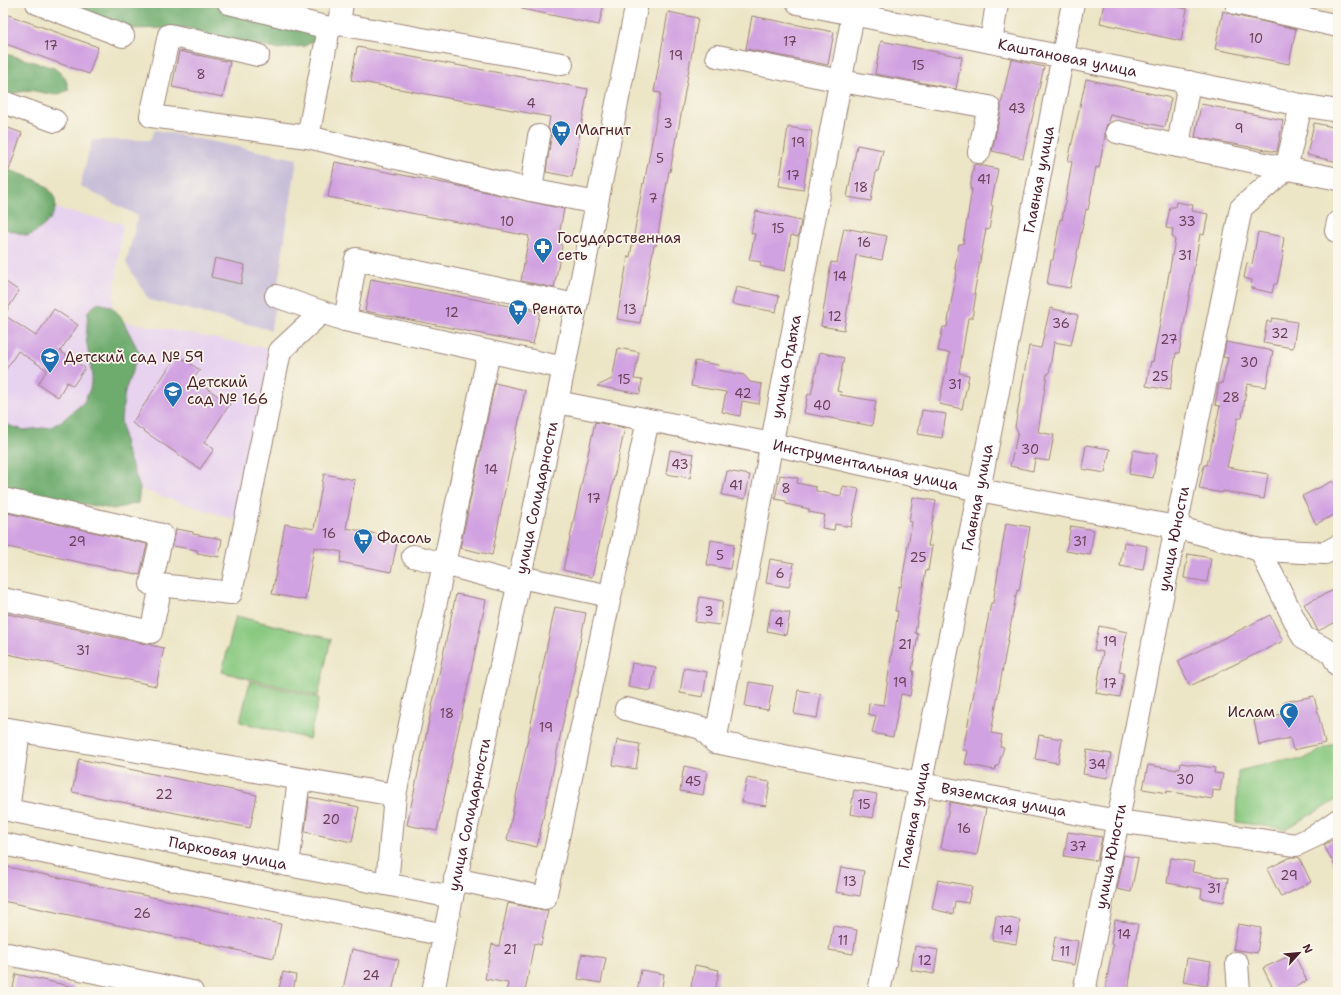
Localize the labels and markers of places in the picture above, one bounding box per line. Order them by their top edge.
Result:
supermarket icon: Магнит [550,119,572,147]
place label: Магнит [575,120,631,140]
place label: Государственная сеть [557,228,681,265]
pharmacy icon: Государственная сеть [532,236,554,264]
supermarket icon: Рената [507,298,529,326]
place label: Рената [532,299,583,319]
school or university icon: Детский сад № 59 [39,346,61,374]
place label: Детский сад № 59 [64,347,204,367]
place label: Детский сад № 166 [187,372,268,409]
school or university icon: Детский сад № 166 [162,380,184,408]
supermarket icon: Фасоль [352,527,374,555]
place label: Фасоль [377,528,432,548]
mosque icon: Ислам [1278,701,1300,729]
place label: Ислам [1228,702,1275,722]

